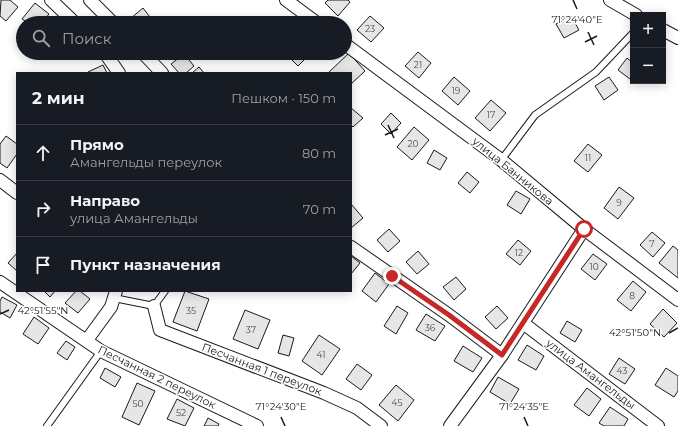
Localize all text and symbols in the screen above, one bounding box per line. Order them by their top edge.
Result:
map controls [630,12,666,84]
button: + [630,12,666,48]
text: 71°24'40"E [551,13,603,26]
search box [16,16,352,60]
house number: 23 [365,23,375,34]
icon: search [30,27,52,49]
text: Поиск [62,29,111,48]
button: − [630,48,666,84]
house number: 21 [414,59,422,70]
house number: 19 [452,85,461,96]
text: 2 мин [32,88,85,108]
text: Пешком · 150 m [231,90,336,106]
house number: 17 [487,109,495,120]
street label: улица Банникова [469,133,556,208]
text: Прямо [70,135,124,154]
house number: 20 [407,138,419,149]
icon: ahead [32,142,54,164]
text: 80 m [302,145,336,161]
house number: 11 [585,152,591,163]
text: Амангельды переулок [70,154,222,170]
text: Направо [70,191,140,210]
house number: 9 [616,197,622,208]
icon: right [32,198,54,220]
text: 70 m [303,201,336,217]
text: улица Амангельды [70,210,198,226]
route start [575,220,593,238]
house number: 7 [649,238,655,249]
house number: 12 [515,247,523,258]
icon: arrive [32,254,54,276]
text: Пункт назначения [70,255,221,274]
house number: 10 [589,261,599,272]
route end [383,267,401,285]
house number: 8 [629,290,635,301]
text: 42°51'55"N [17,304,69,317]
house number: 35 [186,305,196,316]
house number: 36 [425,322,436,333]
house number: 37 [246,324,256,335]
text: 42°51'50"N [609,326,661,339]
street label: улица Амангельды [543,335,638,412]
street label: Песчанная 1 переулок [200,340,325,399]
street label: Песчанная 2 переулок [96,342,219,412]
house number: 41 [317,349,325,360]
house number: 43 [617,365,627,376]
house number: 45 [391,397,403,408]
house number: 50 [132,398,144,409]
text: 71°24'30"E [256,400,307,413]
text: 71°24'35"E [499,400,549,413]
house number: 52 [176,407,186,418]

